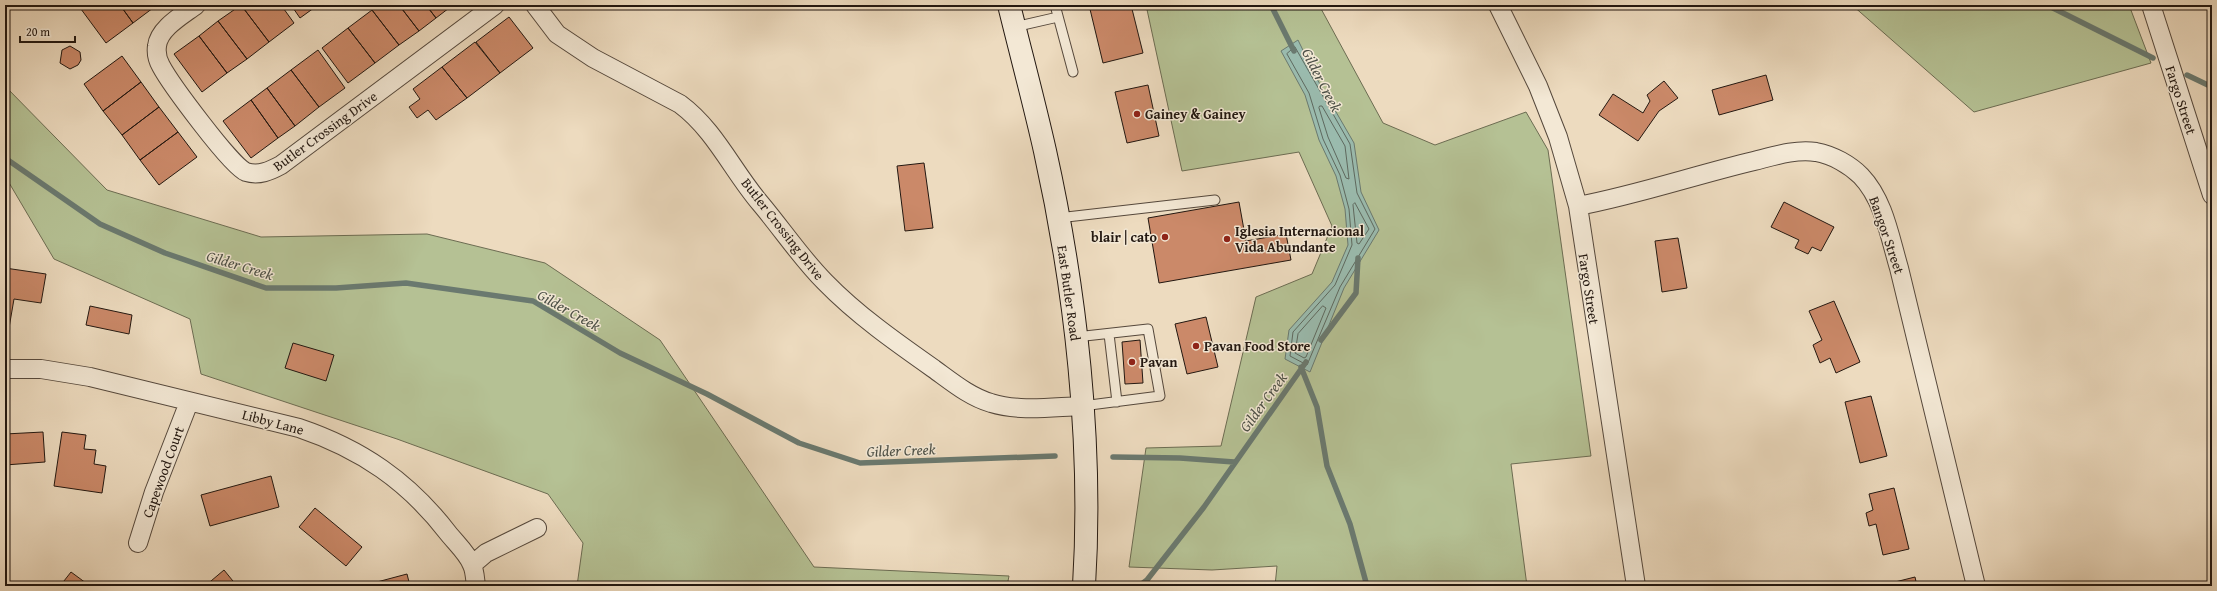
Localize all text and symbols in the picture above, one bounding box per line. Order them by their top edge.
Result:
scale bar [20,18,75,44]
text: 20 m [26,23,50,40]
water label: Gilder Creek [1297,45,1347,116]
street label: Fargo Street [2160,63,2202,137]
street label: Butler Crossing Drive [269,86,382,176]
place label: Gainey & Gainey [1145,104,1247,124]
marker: Gainey & Gainey [1132,109,1142,119]
street label: Butler Crossing Drive [737,174,829,285]
street label: Bangor Street [1864,194,1910,277]
place label: Iglesia Internacional Vida Abundante [1235,221,1365,257]
place label: blair | cato [1091,227,1158,247]
marker: blair | cato [1160,232,1170,242]
marker: Iglesia Internacional Vida Abundante [1222,234,1232,244]
street label: East Butler Road [1052,244,1086,343]
water label: Gilder Creek [204,245,276,285]
street label: Fargo Street [1574,252,1604,326]
water label: Gilder Creek [534,284,604,336]
place label: Pavan Food Store [1204,336,1311,356]
marker: Pavan Food Store [1191,341,1201,351]
place label: Pavan [1140,352,1178,372]
marker: Pavan [1127,357,1137,367]
water label: Gilder Creek [1234,368,1292,436]
street label: Libby Lane [240,404,307,440]
street label: Capewood Court [137,423,189,521]
water label: Gilder Creek [866,438,936,462]

